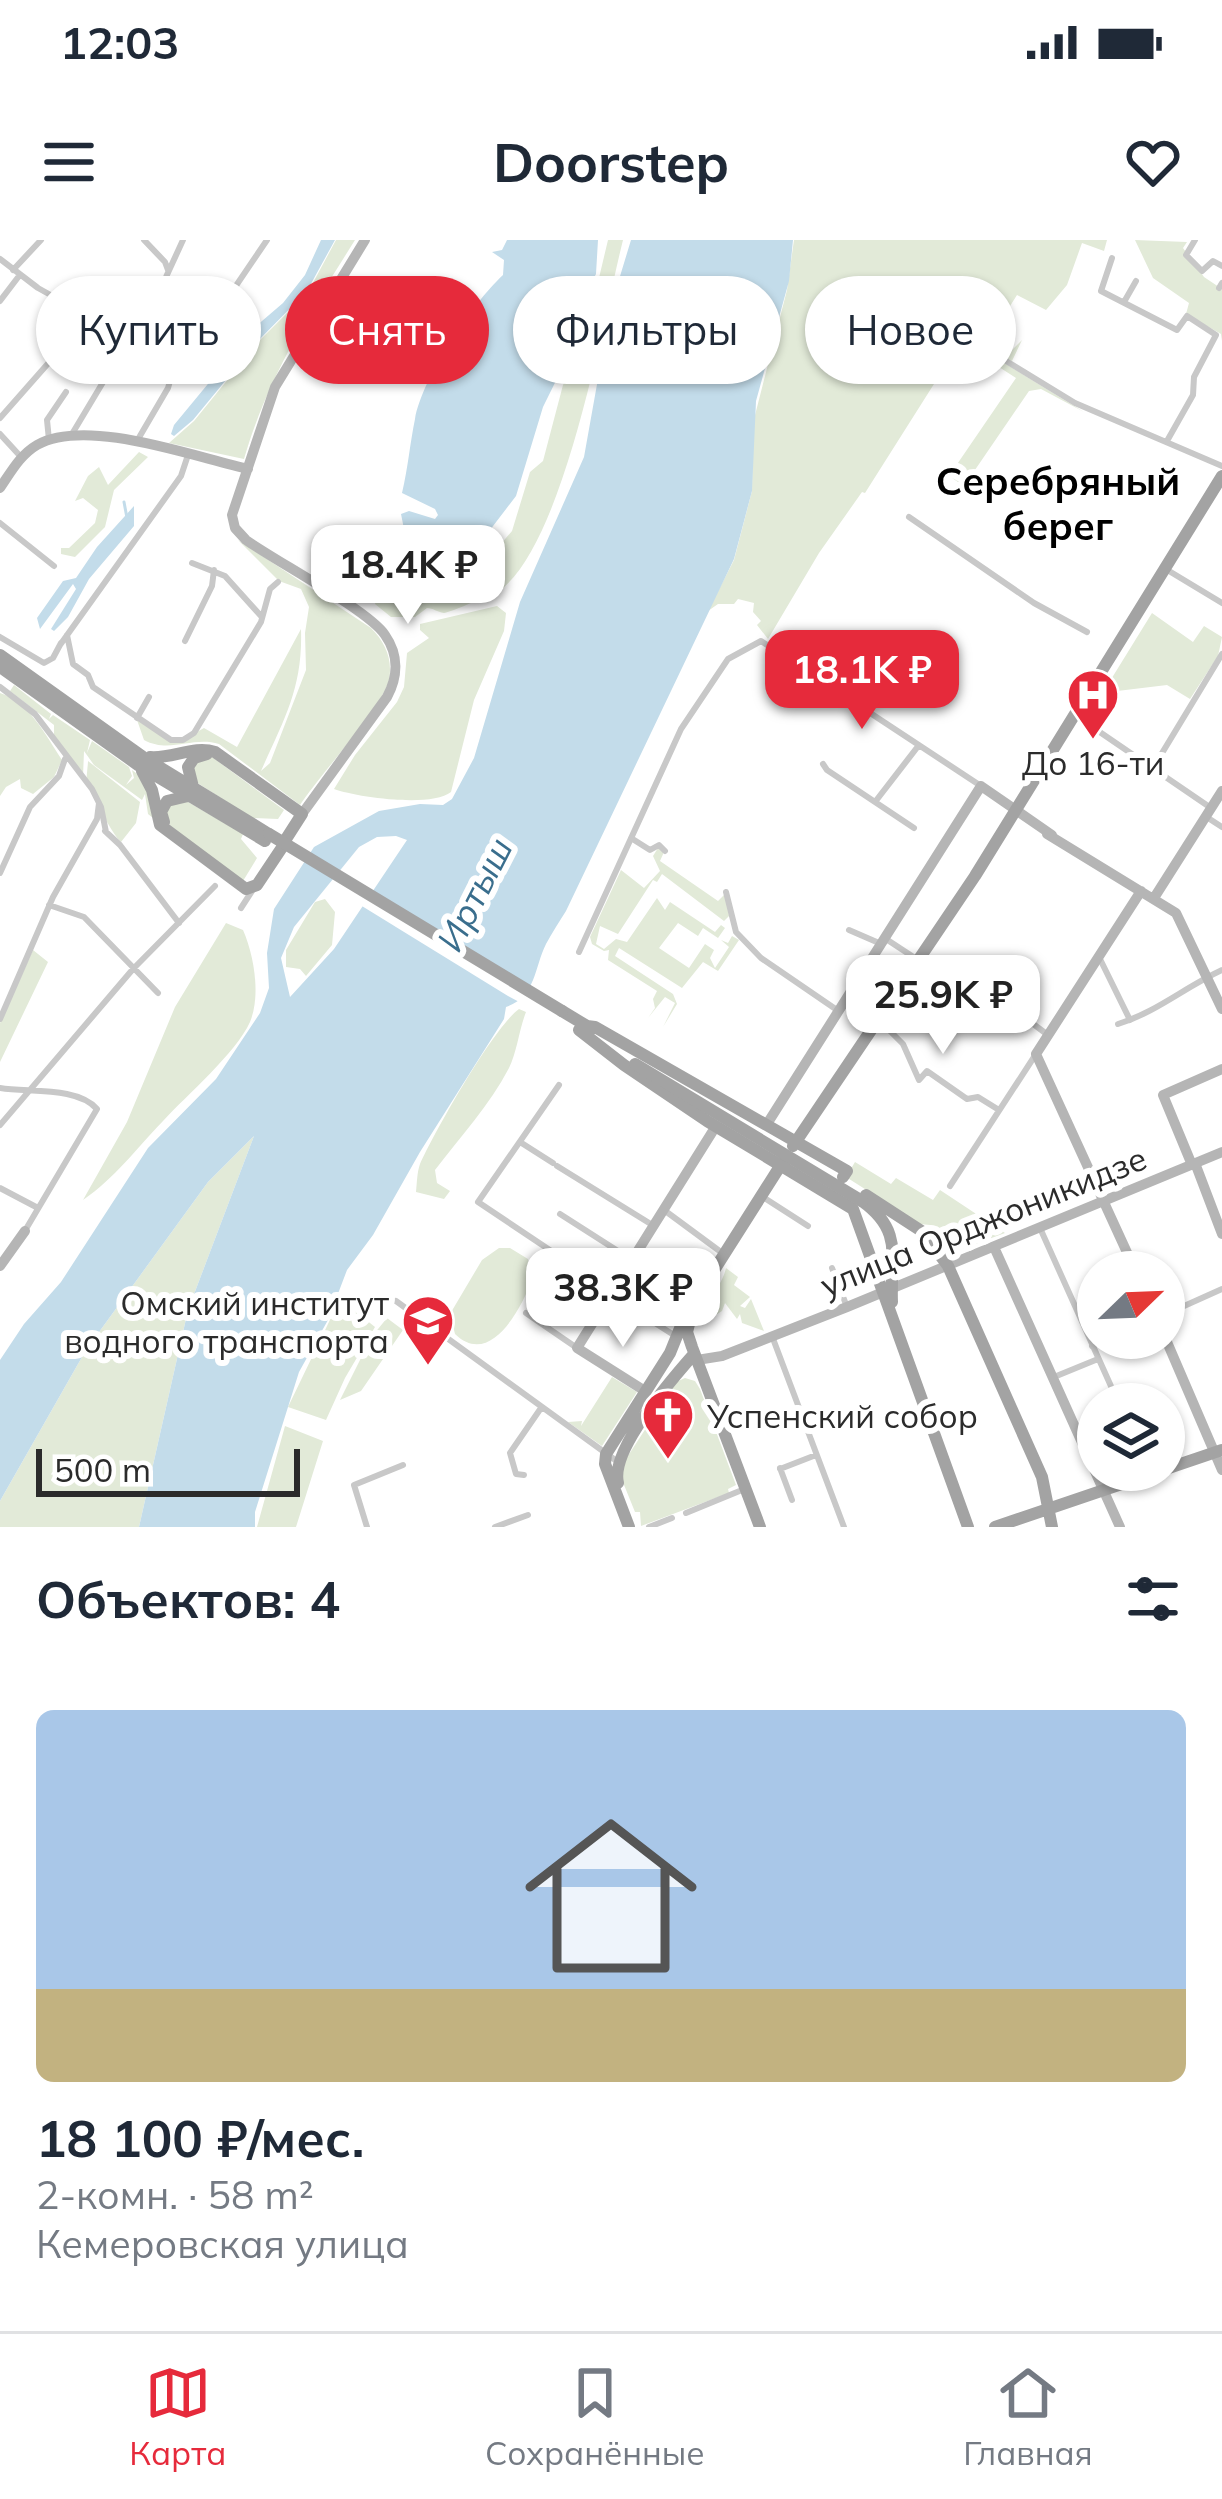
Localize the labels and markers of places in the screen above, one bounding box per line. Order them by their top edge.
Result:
pin: 18.4K ₽ [297,525,519,627]
pin: 18.1K ₽ [751,630,973,732]
hospital icon: До 16-ти [1065,667,1121,741]
place label: До 16-ти [1022,742,1164,783]
pin: 25.9K ₽ [832,955,1054,1057]
pin: 38.3K ₽ [512,1248,734,1350]
place label: Омский институт водного транспорта [64,1282,389,1361]
school or university icon: Омский институт водного транспорта [400,1293,456,1367]
church icon: Успенский собор [640,1387,696,1461]
place label: Успенский собор [706,1395,978,1436]

